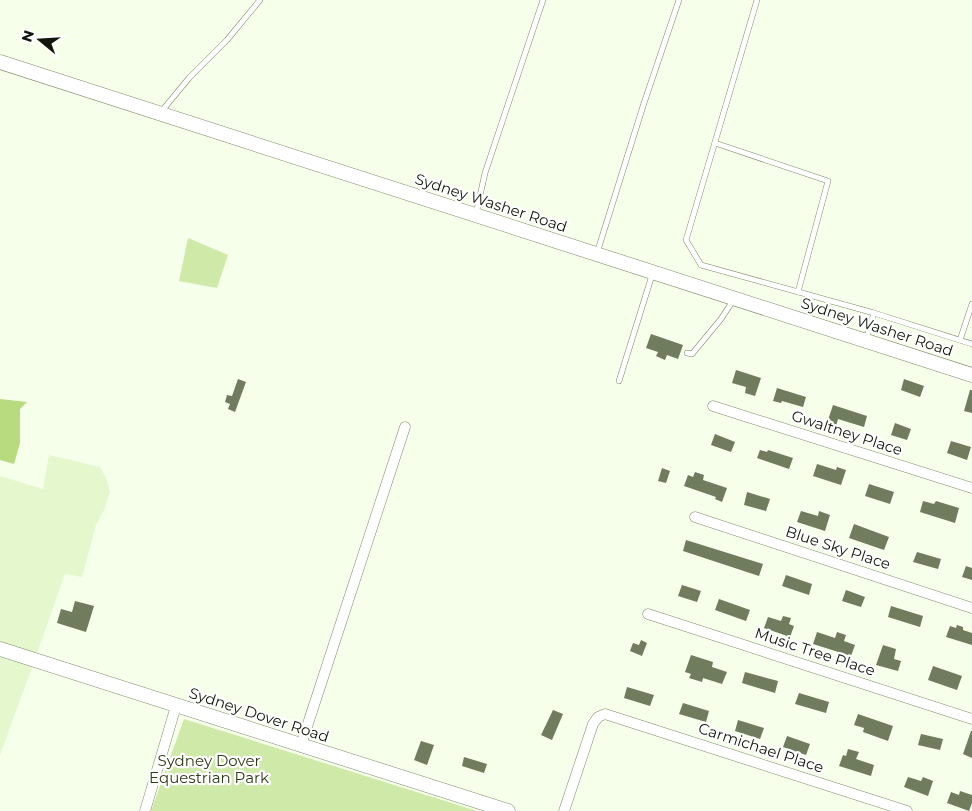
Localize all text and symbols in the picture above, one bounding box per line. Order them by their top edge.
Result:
north arrow [15,15,65,65]
text: N [17,28,38,44]
street label: Sydney Washer Road [413,169,570,236]
street label: Sydney Washer Road [799,293,956,360]
street label: Gwaltney Place [789,406,905,459]
street label: Blue Sky Place [783,522,893,573]
street label: Music Tree Place [753,623,878,680]
street label: Sydney Dover Road [187,683,332,746]
street label: Carmichael Place [696,718,826,777]
park label: Sydney Dover Equestrian Park [149,751,269,787]

